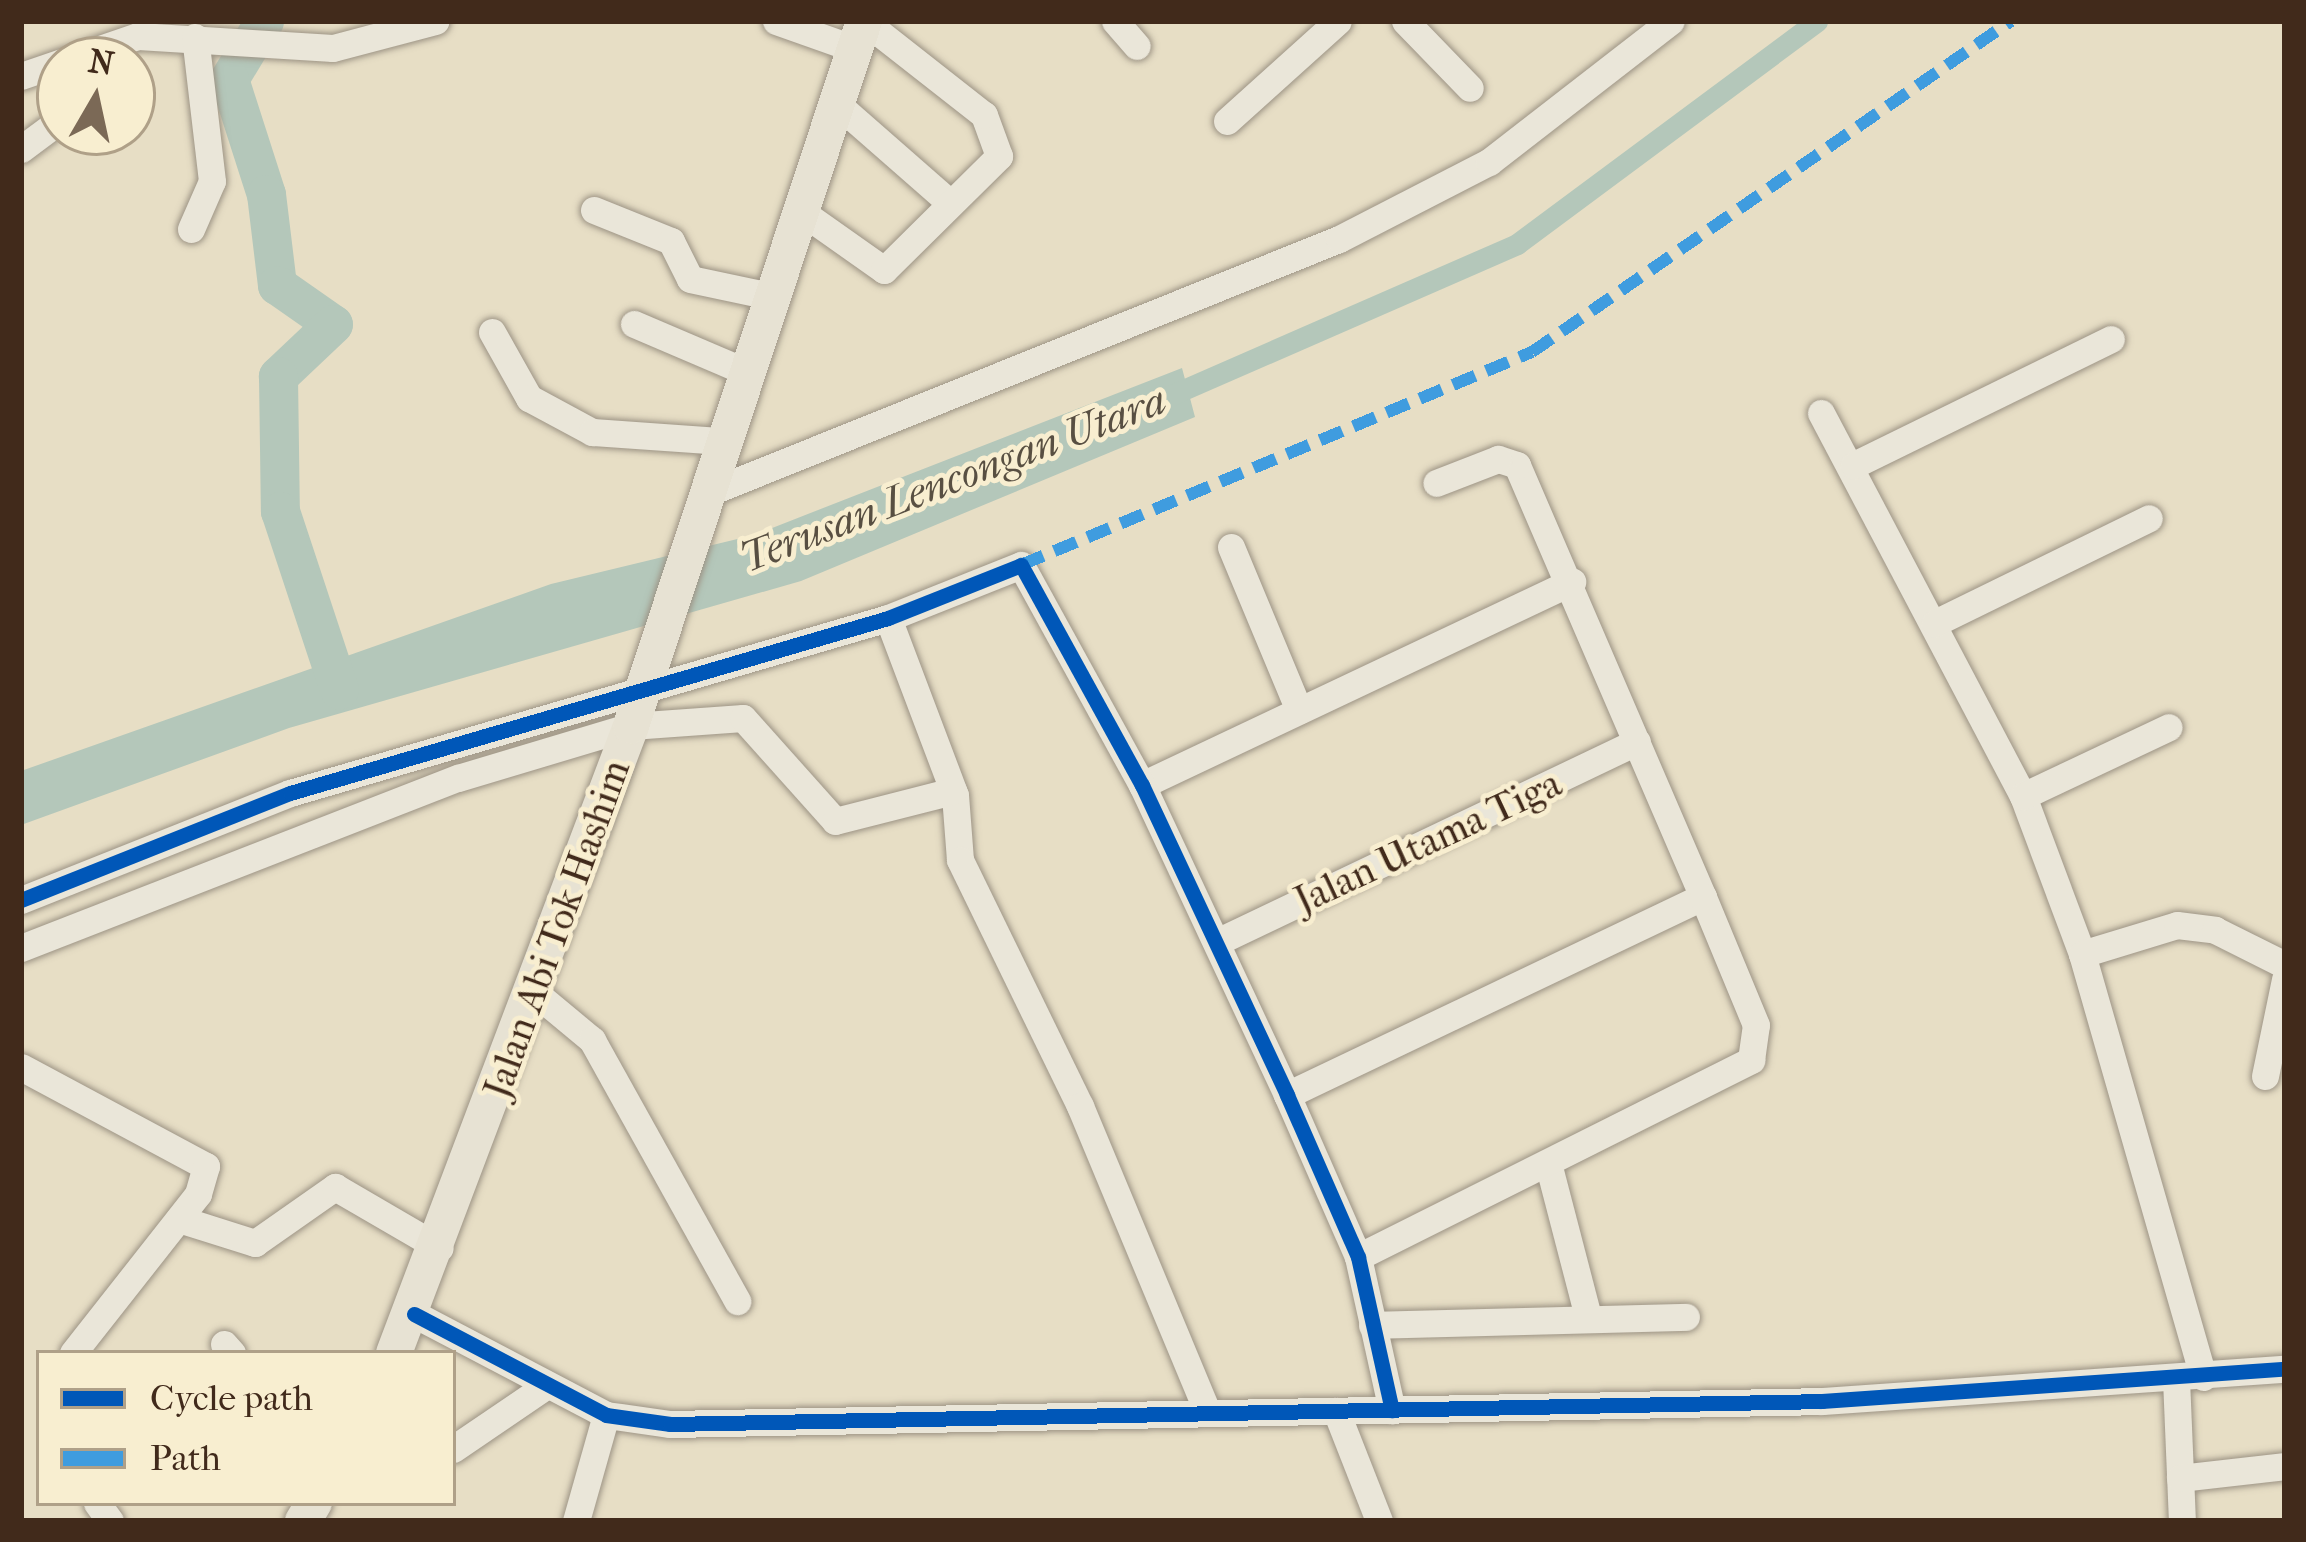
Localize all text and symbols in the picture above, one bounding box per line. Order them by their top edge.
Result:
north arrow [36,36,156,156]
text: N [86,42,117,84]
water label: Terusan Lencongan Utara [733,375,1173,585]
street label: Jalan Abi Tok Hashim [474,753,640,1105]
street label: Jalan Utama Tiga [1287,760,1569,924]
legend [36,1350,456,1506]
text: Cycle path [150,1377,313,1419]
text: Path [150,1437,221,1479]

